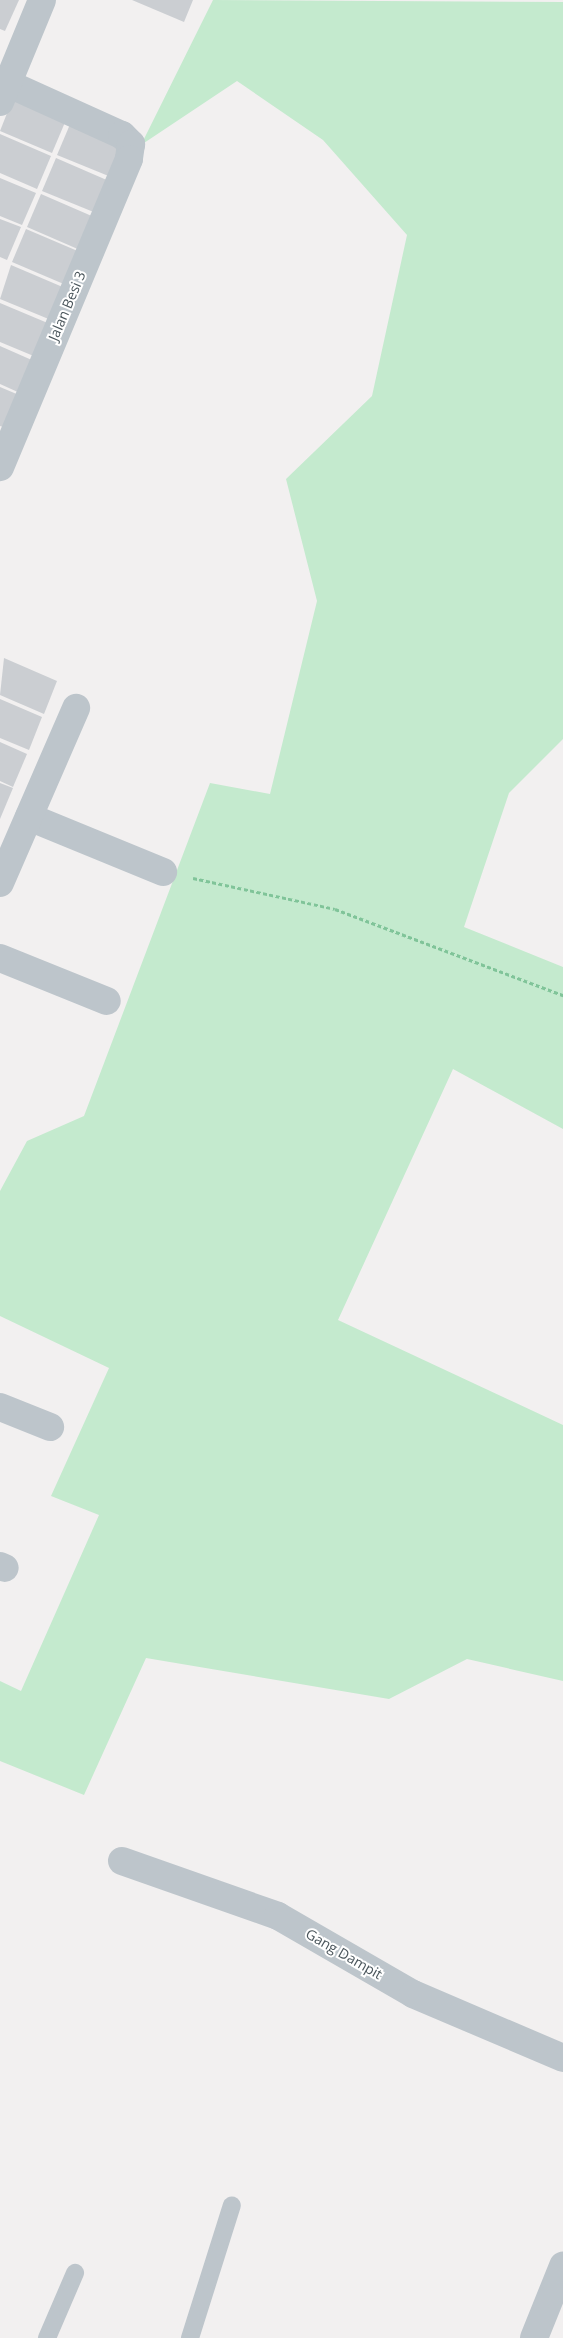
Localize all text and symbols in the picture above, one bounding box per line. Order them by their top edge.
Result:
street label: Jalan Besi 3 [45,269,89,343]
street label: Gang Dampit [303,1925,385,1983]

